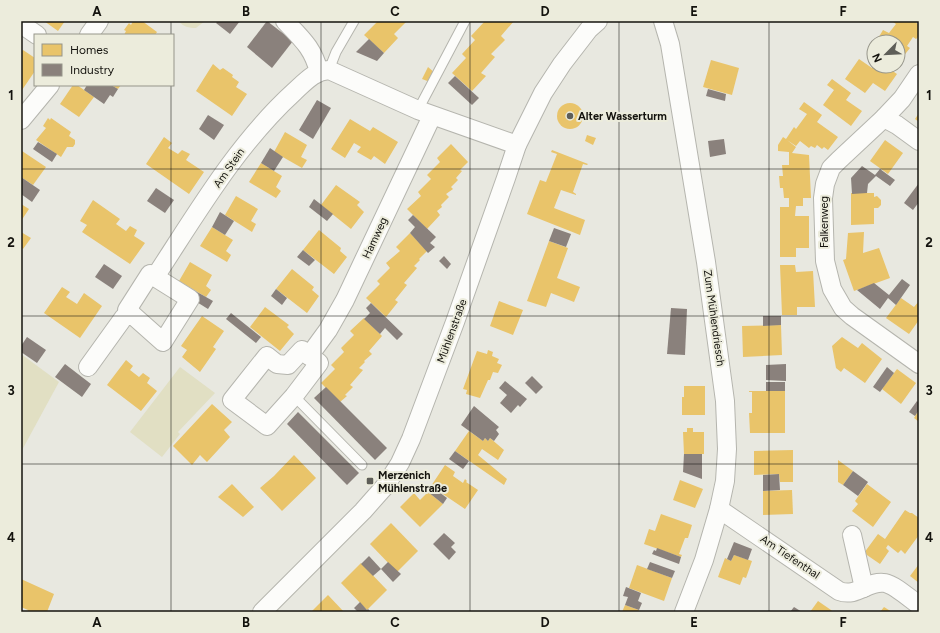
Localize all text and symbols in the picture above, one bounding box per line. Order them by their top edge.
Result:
text: A [92,4,102,19]
text: B [242,4,250,19]
text: C [390,4,400,19]
text: D [540,4,550,19]
text: E [690,4,698,19]
text: F [839,4,847,19]
legend [34,34,174,86]
north arrow [866,34,906,74]
text: Homes [70,43,109,57]
text: N [870,51,885,64]
text: Industry [70,63,115,77]
text: 1 [8,88,14,103]
text: 1 [926,88,932,103]
place label: Alter Wasserturm [578,110,667,123]
marker: Alter Wasserturm [565,111,575,121]
street label: Am Stein [211,146,247,190]
street label: Falkenweg [818,196,831,248]
street label: Hamweg [360,215,390,261]
text: 2 [7,235,15,250]
text: 2 [925,235,933,250]
street label: Zum Mühlendriesch [701,269,727,367]
street label: Mühlenstraße [434,297,470,365]
text: 3 [7,383,15,398]
text: 3 [925,383,933,398]
place label: Merzenich Mühlenstraße [378,469,447,495]
marker: Merzenich Mühlenstraße [365,476,375,486]
text: 4 [7,530,15,545]
text: 4 [925,530,933,545]
street label: Am Tiefenthal [758,532,822,582]
text: A [92,615,102,630]
text: B [242,615,250,630]
text: C [390,615,400,630]
text: D [540,615,550,630]
text: E [690,615,698,630]
text: F [839,615,847,630]

